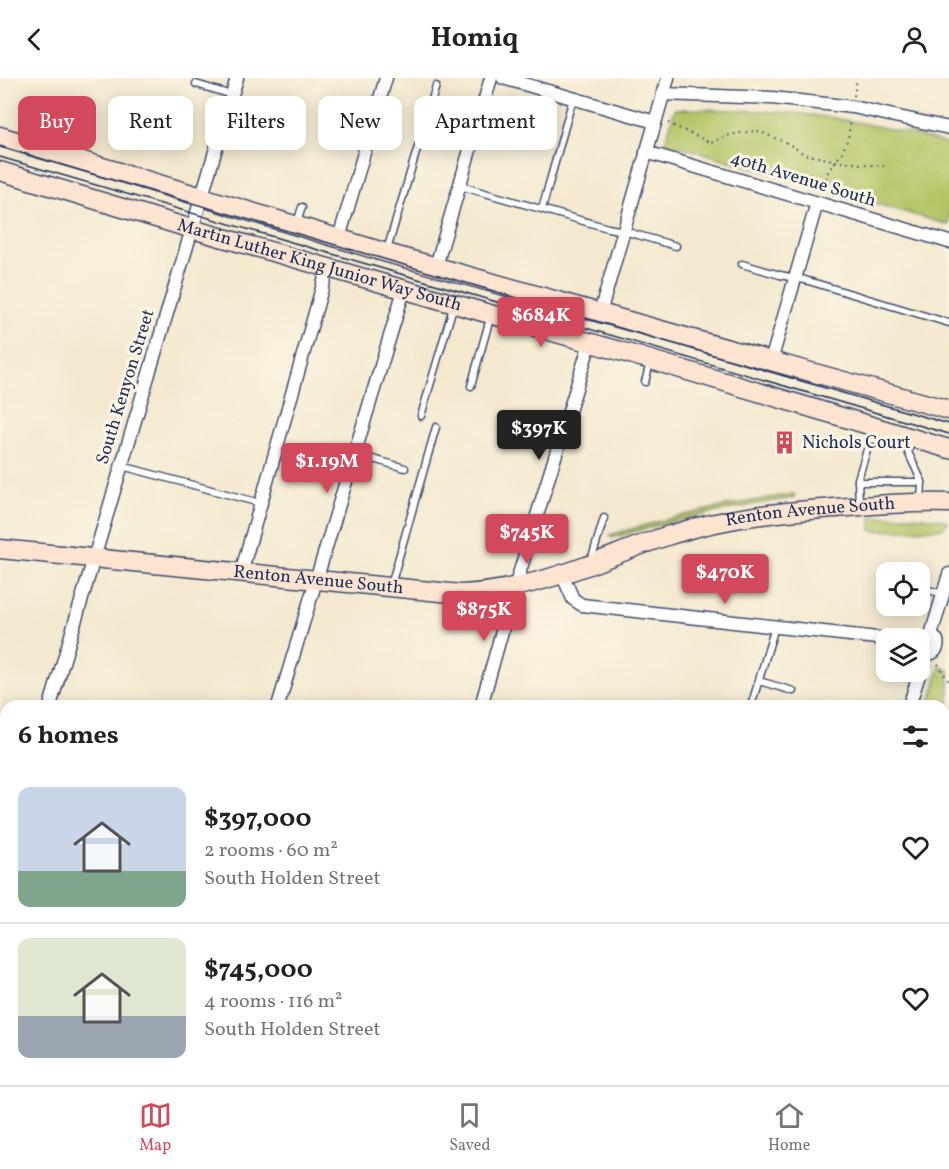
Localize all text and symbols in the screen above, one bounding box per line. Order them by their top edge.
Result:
text: Homiq [431,20,518,58]
icon: back [18,23,51,56]
icon: person [898,23,931,56]
chip: Buy [18,96,96,150]
chip: Rent [108,96,193,150]
chip: Filters [205,96,306,150]
chip: New [318,96,402,150]
chip: Apartment [414,96,557,150]
street label: 40th Avenue South [727,146,879,214]
street label: Martin Luther King Junior Way South [174,213,465,318]
pin: $684K [499,297,583,348]
text: $684K [511,302,571,330]
street label: South Kenyon Street [91,306,161,468]
pin: $397K [497,410,581,461]
text: $397K [511,415,567,443]
building icon: Nichols Court [771,430,797,456]
place label: Nichols Court [802,431,911,456]
pin: $1.19M [278,443,376,494]
text: $1.19M [295,448,359,476]
street label: Renton Avenue South [723,491,896,533]
pin: $745K [485,514,569,565]
text: $745K [499,519,555,547]
pin: $470K [683,554,767,605]
street label: Renton Avenue South [232,559,405,601]
text: $470K [696,559,754,587]
map controls [876,562,930,682]
button: locate [876,562,930,616]
pin: $875K [442,591,526,642]
text: $875K [456,596,512,624]
button: layers [876,628,930,682]
text: 6 homes [18,718,119,754]
icon: filters [899,720,932,753]
text: $397,000 [204,801,312,837]
icon: home [66,811,138,883]
icon: heart [899,831,932,864]
text: 2 rooms · 60 m² [204,837,338,865]
text: South Holden Street [204,865,381,893]
text: $745,000 [204,952,313,988]
icon: home [66,962,138,1034]
icon: heart [899,982,932,1015]
text: 4 rooms · 116 m² [204,988,343,1016]
text: South Holden Street [204,1016,381,1044]
tab: Map [139,1099,172,1157]
tab: Saved [449,1099,490,1157]
tab: Home [768,1099,810,1157]

